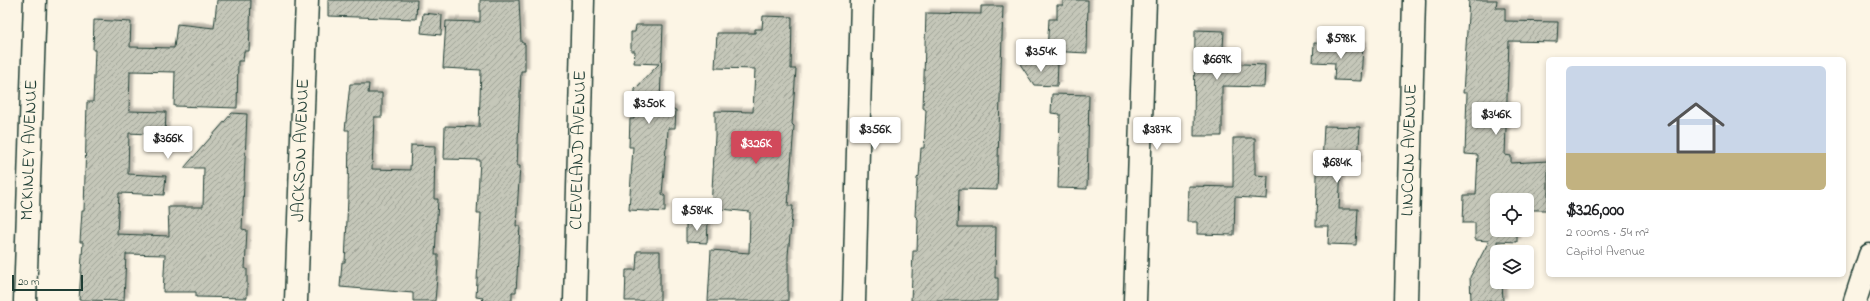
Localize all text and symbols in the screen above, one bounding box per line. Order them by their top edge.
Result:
pin: $598K [1313,26,1369,60]
text: $598K [1326,29,1356,48]
pin: $354K [1013,39,1069,73]
text: $354K [1025,42,1057,61]
pin: $669K [1189,47,1245,81]
text: $669K [1202,50,1232,69]
street label: CLEVELAND AVENUE [564,70,594,230]
street label: JACKSON AVENUE [286,78,317,222]
street label: MCKINLEY AVENUE [15,79,45,221]
street label: LINCOLN AVENUE [1395,83,1425,217]
pin: $350K [621,91,677,125]
icon: home [1660,92,1732,164]
text: $350K [633,94,665,113]
pin: $346K [1468,102,1524,136]
text: $346K [1481,105,1511,124]
pin: $356K [847,117,903,151]
pin: $387K [1129,117,1185,151]
text: $356K [859,120,891,139]
text: $387K [1142,120,1172,139]
pin: $366K [140,126,196,160]
text: $366K [153,129,183,148]
pin: $326K [728,131,784,165]
text: $326K [740,134,772,153]
pin: $684K [1309,150,1365,184]
text: $684K [1322,153,1352,172]
map controls [1490,193,1534,289]
button: locate [1490,193,1534,237]
pin: $584K [669,198,725,232]
text: $326,000 [1566,198,1624,223]
text: $584K [681,201,713,220]
text: 2 rooms · 54 m² [1566,223,1649,242]
text: Capitol Avenue [1566,242,1645,261]
button: layers [1490,245,1534,289]
scale bar [12,273,83,292]
text: 20 m [18,274,40,290]

